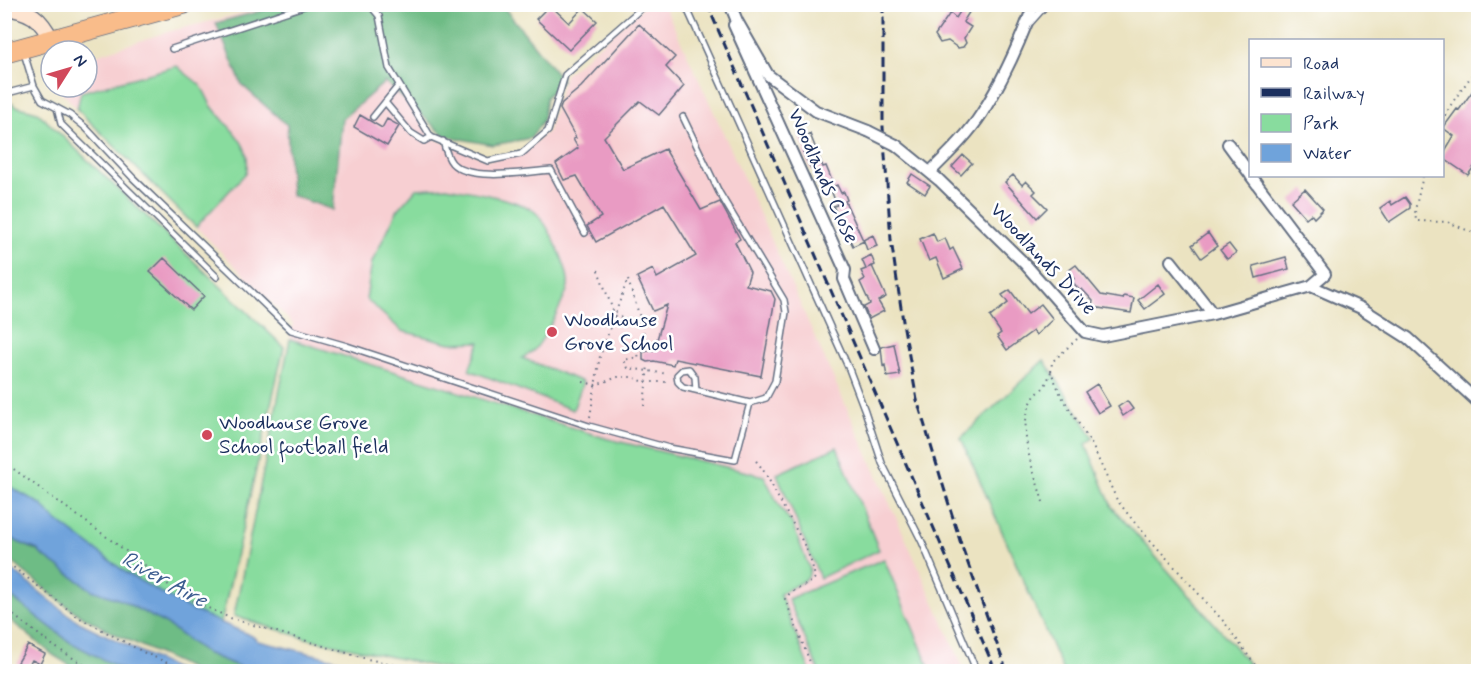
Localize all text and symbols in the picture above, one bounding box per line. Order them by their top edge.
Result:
north arrow [39,39,99,99]
legend [1249,39,1444,177]
text: N [68,50,91,71]
text: Road [1303,52,1339,76]
text: Railway [1303,82,1365,106]
street label: Woodlands Close [781,104,865,248]
text: Park [1303,112,1339,136]
text: Water [1303,142,1352,166]
street label: Woodlands Drive [983,197,1103,321]
place label: Woodhouse Grove School [564,306,673,358]
marker: Woodhouse Grove School [545,325,559,339]
place label: Woodhouse Grove School football field [219,409,389,463]
marker: Woodhouse Grove School football field [200,428,214,442]
water label: River Aire [116,545,212,615]

